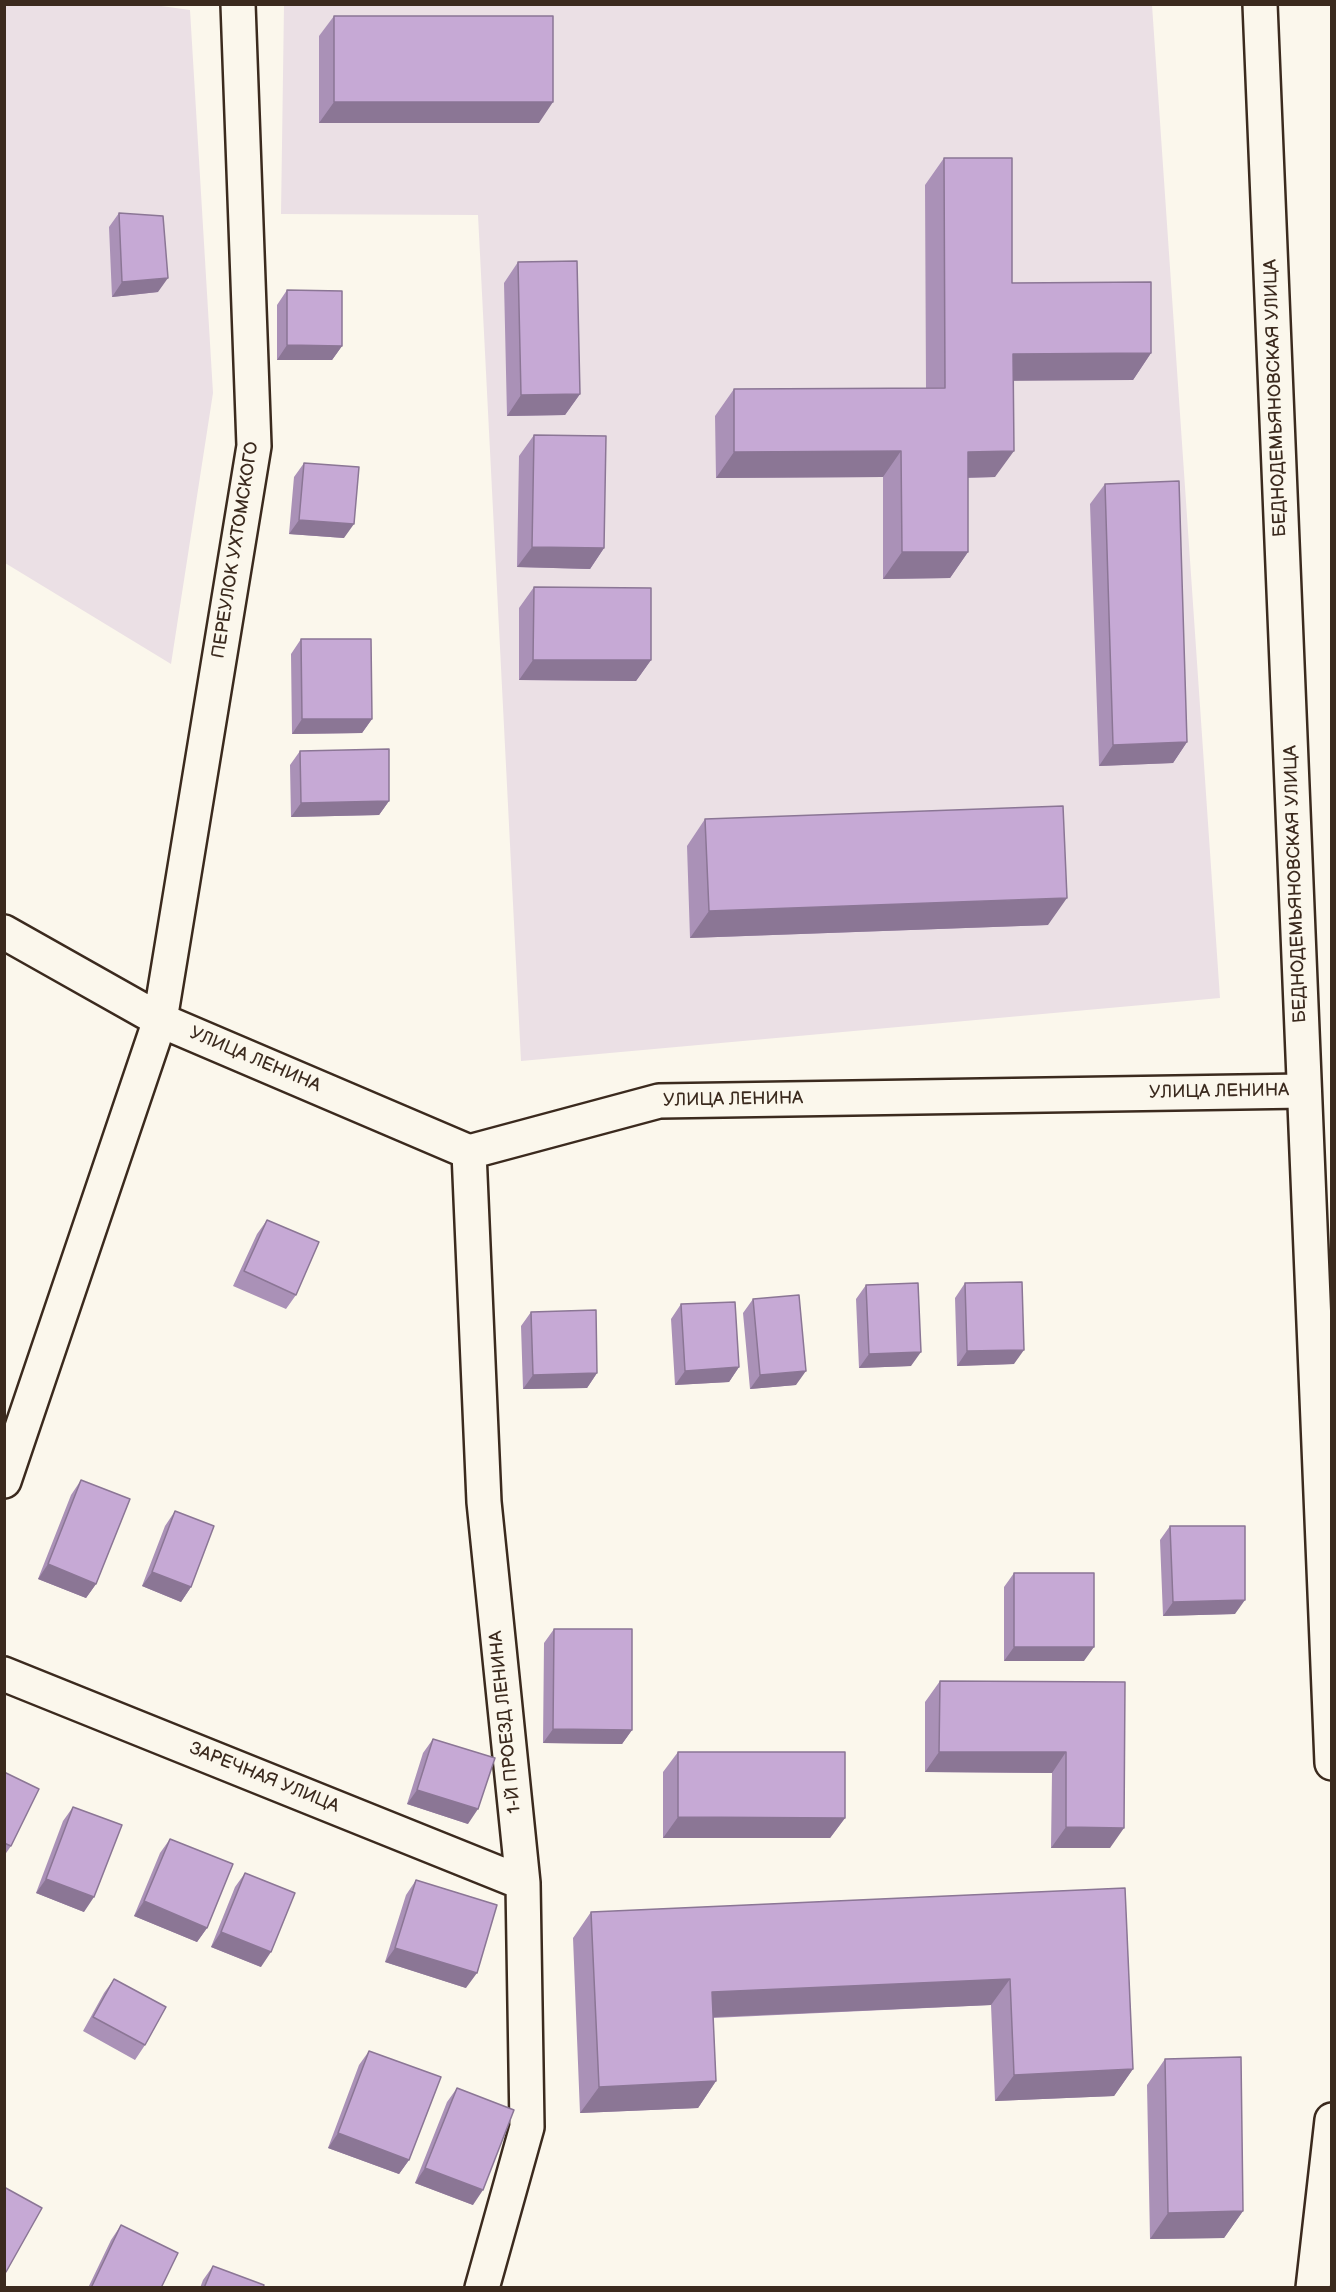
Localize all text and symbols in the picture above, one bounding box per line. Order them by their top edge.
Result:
street label: БЕДНОДЕМЬЯНОВСКАЯ УЛИЦА [1260,259,1292,537]
street label: ПЕРЕУЛОК УХТОМСКОГО [208,440,264,660]
street label: БЕДНОДЕМЬЯНОВСКАЯ УЛИЦА [1280,745,1312,1023]
street label: УЛИЦА ЛЕНИНА [186,1023,324,1097]
street label: УЛИЦА ЛЕНИНА [1149,1080,1289,1104]
street label: УЛИЦА ЛЕНИНА [663,1088,803,1112]
street label: 1-Й ПРОЕЗД ЛЕНИНА [486,1630,526,1814]
street label: ЗАРЕЧНАЯ УЛИЦА [186,1738,342,1818]

